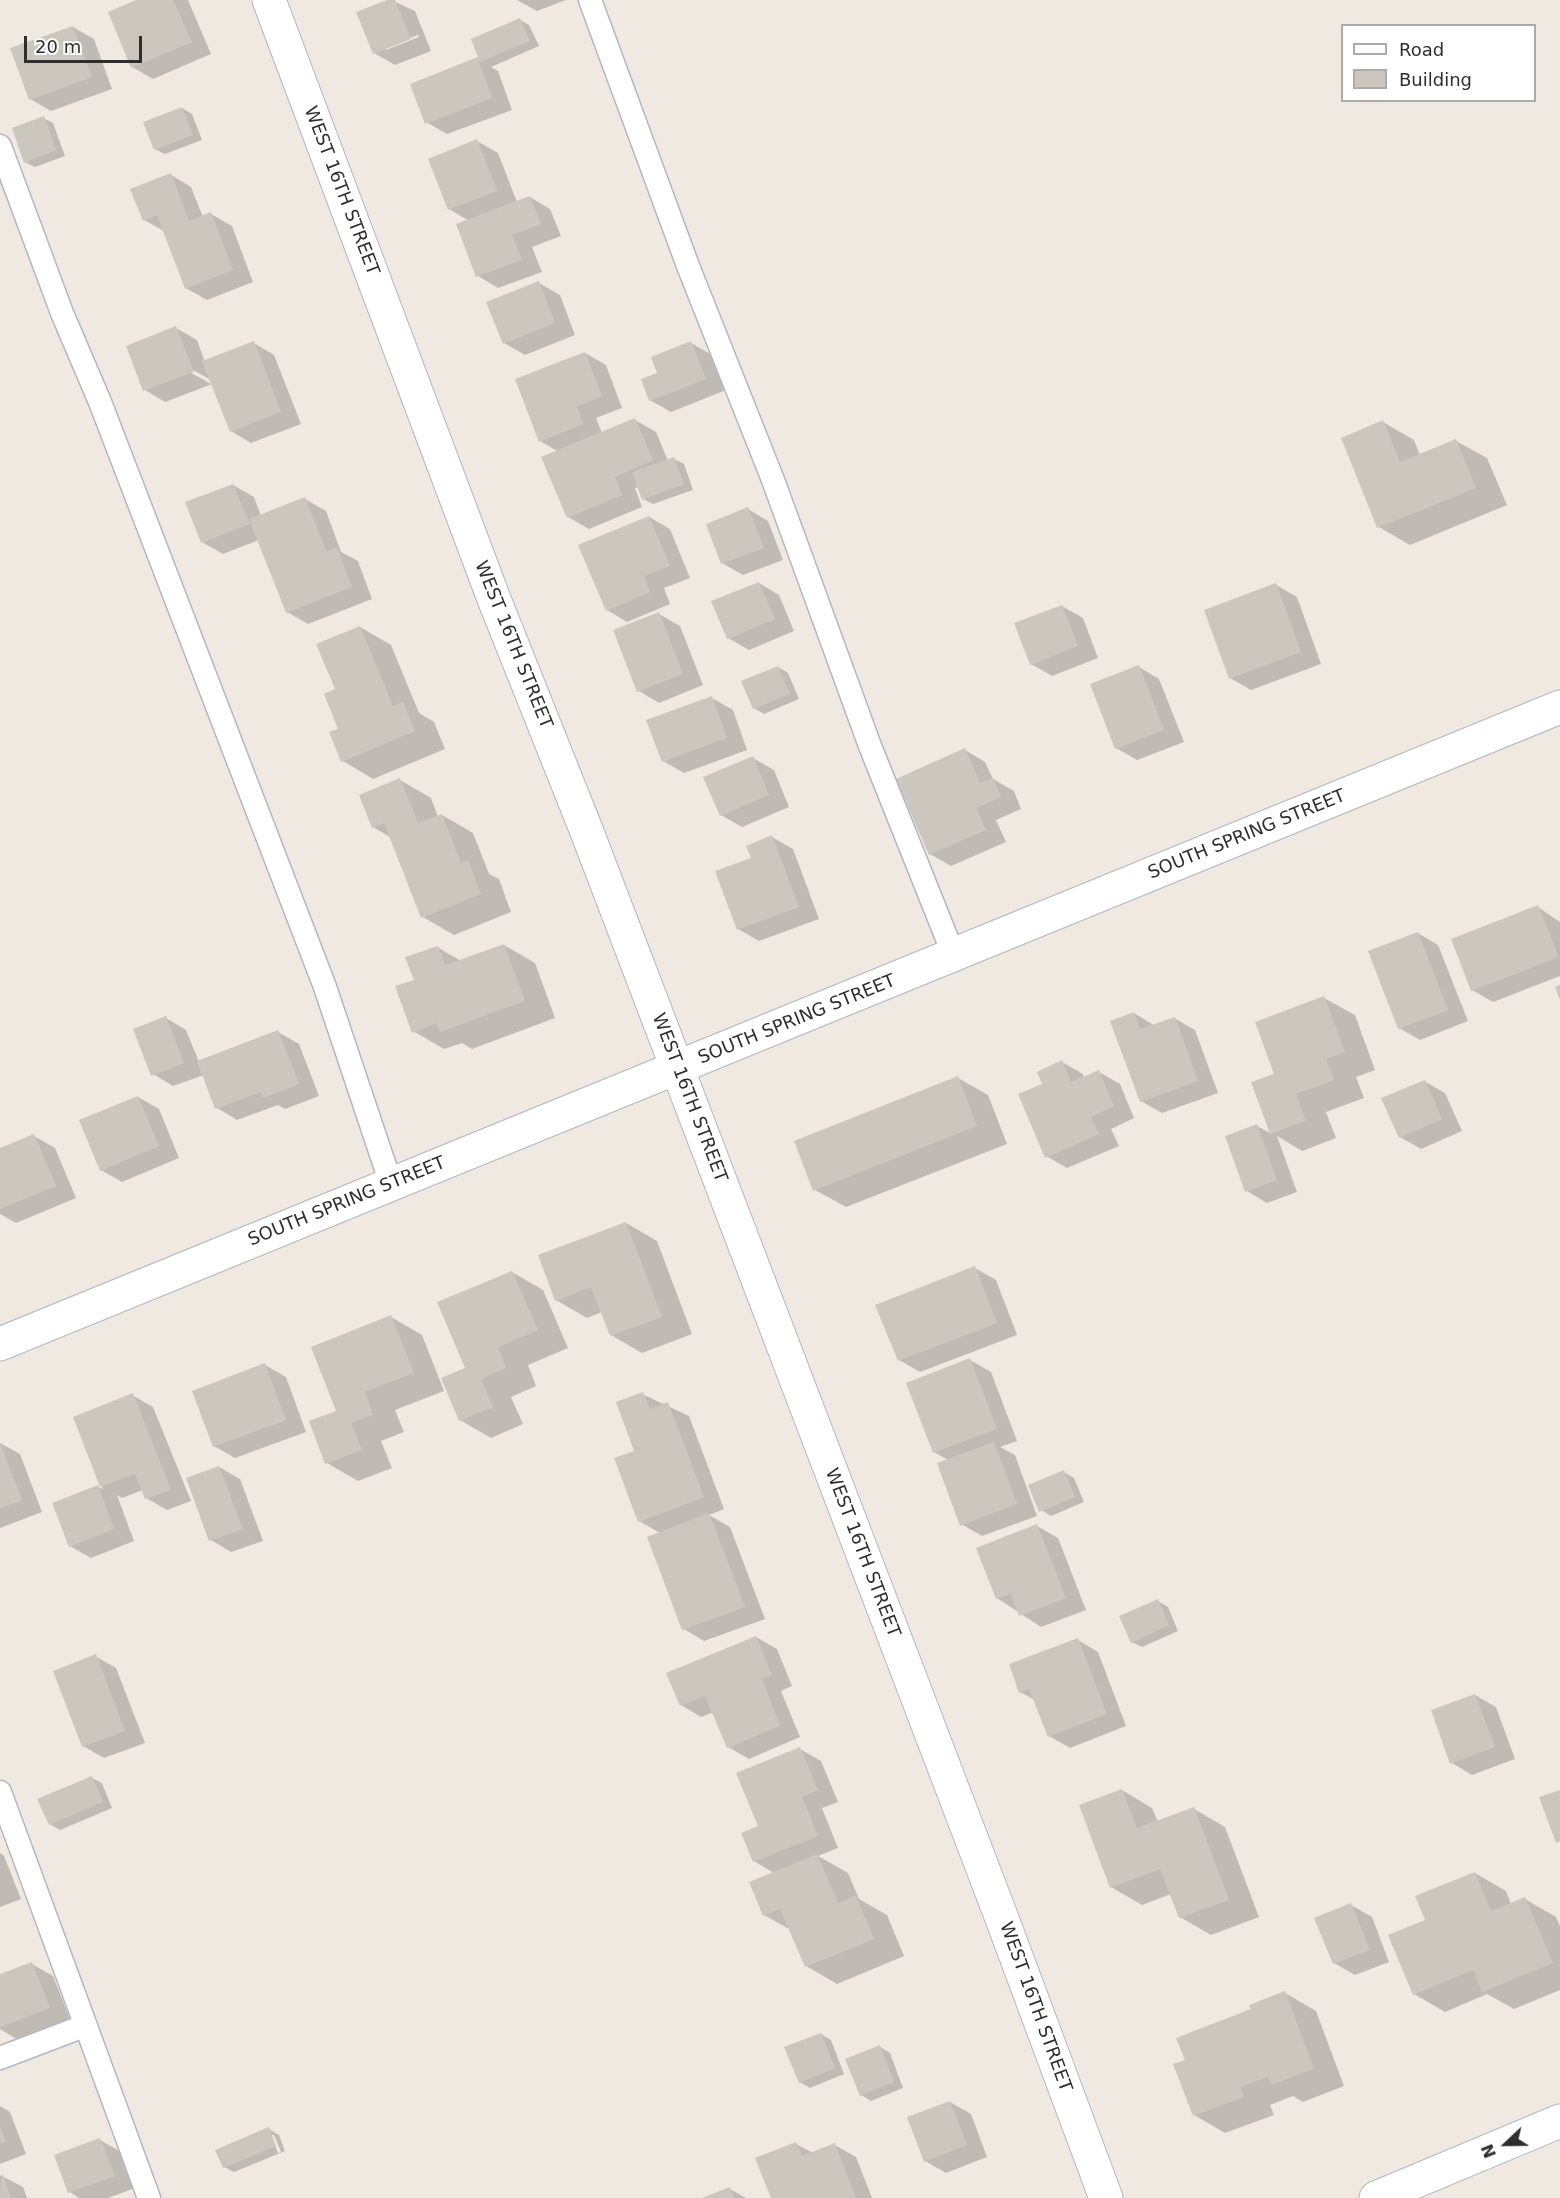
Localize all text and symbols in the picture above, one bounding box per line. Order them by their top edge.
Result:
scale bar [27,24,146,62]
legend [1341,24,1536,102]
text: 20 m [35,36,81,57]
text: Road [1399,39,1444,60]
text: Building [1399,69,1472,90]
street label: WEST 16TH STREET [299,104,383,278]
street label: WEST 16TH STREET [469,558,557,732]
street label: SOUTH SPRING STREET [1145,785,1349,885]
street label: SOUTH SPRING STREET [695,970,899,1070]
street label: WEST 16TH STREET [647,1011,731,1185]
street label: SOUTH SPRING STREET [245,1152,449,1252]
street label: WEST 16TH STREET [820,1466,904,1640]
street label: WEST 16TH STREET [994,1919,1076,2095]
north arrow [1476,2114,1536,2174]
text: N [1478,2141,1500,2161]

